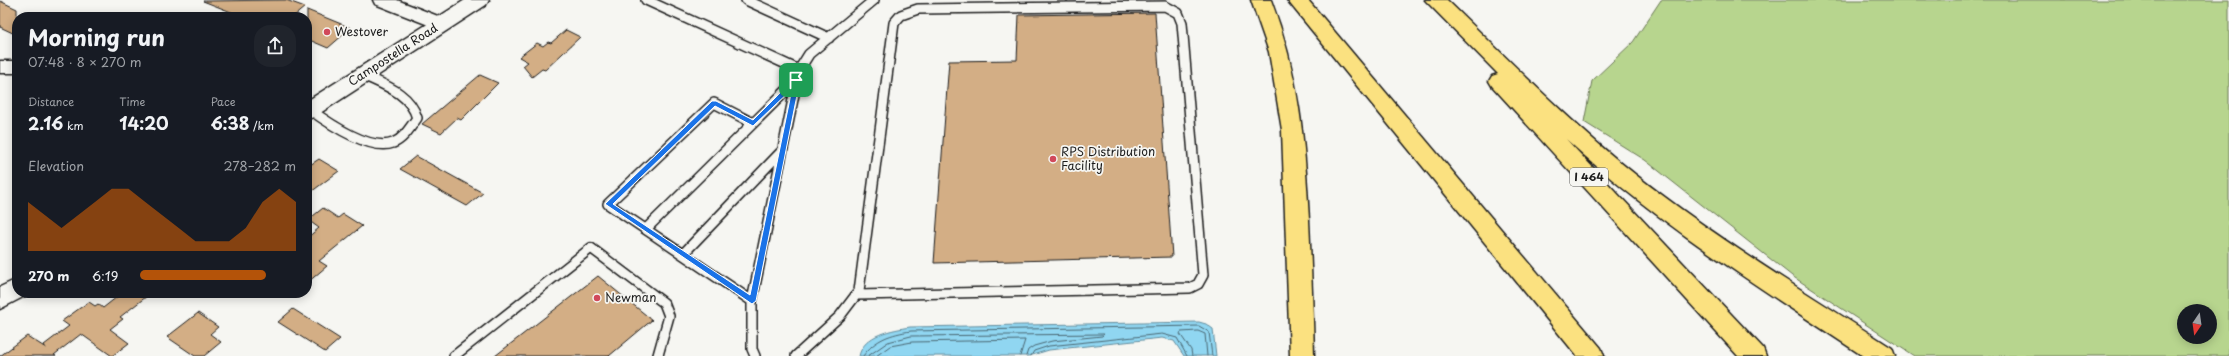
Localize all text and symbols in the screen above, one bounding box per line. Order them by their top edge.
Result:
street label: Campostella Road [344,18,441,90]
text: Morning run [28,20,165,53]
place label: Westover [335,22,389,40]
button: share [254,25,296,67]
marker: Westover [322,27,332,37]
text: 07:48 · 8 × 270 m [28,52,142,71]
pin [779,63,813,97]
icon: arrive [785,69,807,91]
text: Distance [28,93,74,110]
text: Time [119,93,145,110]
text: Pace [211,93,235,110]
text: 2.16 [28,110,63,136]
text: 14:20 [119,110,168,136]
text: 6:38 [211,110,249,136]
text: km [63,117,83,134]
text: /km [249,117,274,134]
place label: RPS Distribution Facility [1061,142,1155,174]
marker: RPS Distribution Facility [1048,154,1058,164]
text: Elevation [28,156,84,175]
text: 278–282 m [223,156,296,175]
road number: I 464 [1570,168,1608,186]
text: 270 m [28,266,69,285]
text: 6:19 [92,266,118,285]
place label: Newman [605,288,656,306]
marker: Newman [592,293,602,303]
north arrow [2177,304,2217,344]
map controls [2177,304,2217,344]

